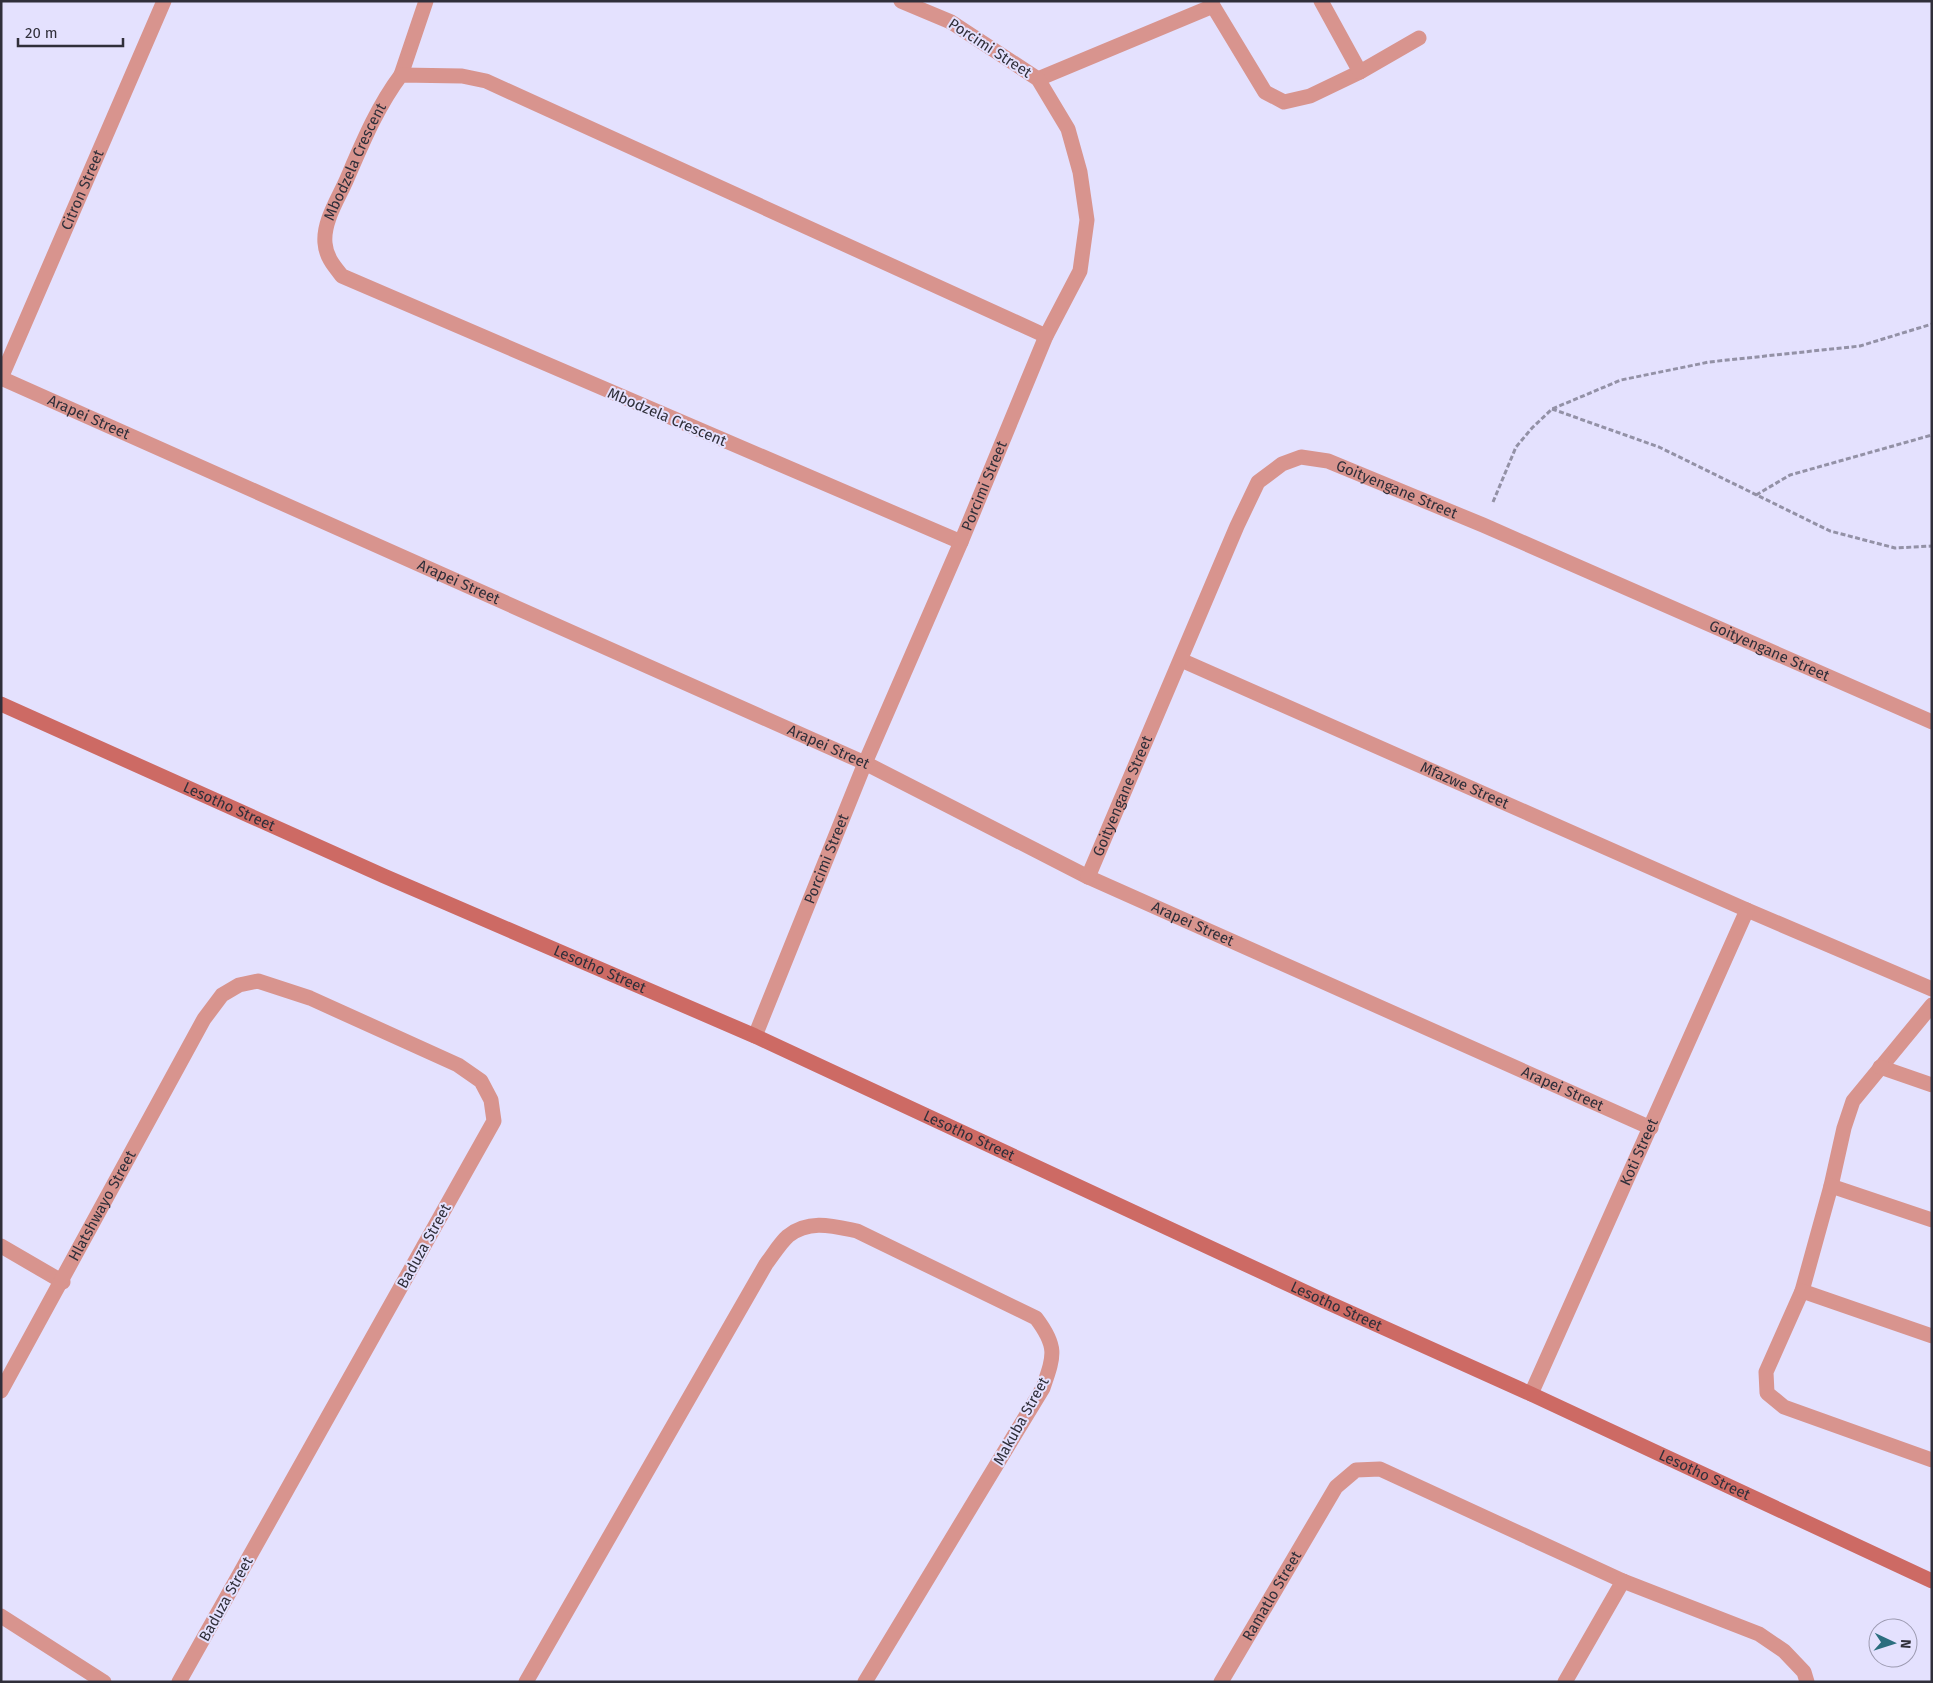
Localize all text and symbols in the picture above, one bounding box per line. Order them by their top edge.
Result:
street label: Porcimi Street [945,14,1035,82]
scale bar [18,15,122,47]
text: 20 m [25,24,58,42]
street label: Mbodzela Crescent [320,99,390,223]
street label: Citron Street [57,146,108,233]
street label: Mbodzela Crescent [605,384,730,450]
street label: Arapei Street [45,391,133,443]
street label: Porcimi Street [958,438,1011,533]
street label: Goityengane Street [1333,456,1461,523]
street label: Arapei Street [415,556,503,608]
street label: Goityengane Street [1706,616,1833,685]
street label: Arapei Street [785,721,873,773]
street label: Goityengane Street [1089,732,1156,859]
street label: Mfazwe Street [1418,758,1512,813]
street label: Lesotho Street [180,778,278,835]
street label: Porcimi Street [800,811,853,907]
street label: Arapei Street [1149,898,1237,950]
street label: Lesotho Street [551,941,649,997]
street label: Arapei Street [1519,1062,1607,1115]
street label: Lesotho Street [920,1107,1018,1165]
street label: Koti Street [1616,1115,1662,1188]
street label: Hlatshwayo Street [65,1147,140,1264]
street label: Baduza Street [393,1200,455,1292]
street label: Lesotho Street [1288,1277,1386,1335]
street label: Makuba Street [989,1373,1053,1468]
street label: Lesotho Street [1656,1446,1754,1504]
street label: Ramatlo Street [1238,1547,1306,1644]
street label: Baduza Street [195,1553,257,1645]
north arrow [1868,1618,1918,1668]
text: N [1897,1639,1914,1649]

